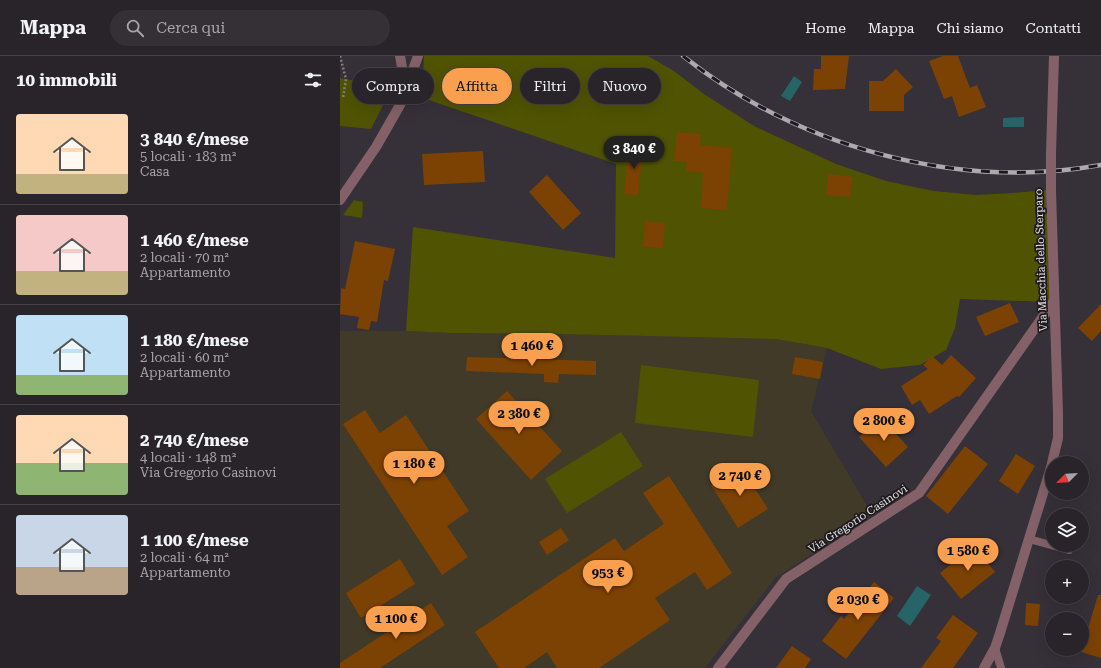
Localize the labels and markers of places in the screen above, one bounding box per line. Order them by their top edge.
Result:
pin: 3 840 € [597,136,671,170]
pin: 1 460 € [495,333,569,367]
pin: 2 380 € [482,401,556,435]
pin: 2 800 € [847,408,921,442]
pin: 1 180 € [377,451,451,485]
pin: 2 740 € [703,463,777,497]
pin: 1 580 € [931,538,1005,572]
pin: 953 € [580,560,636,594]
pin: 2 030 € [821,587,895,621]
pin: 1 100 € [359,606,433,640]

